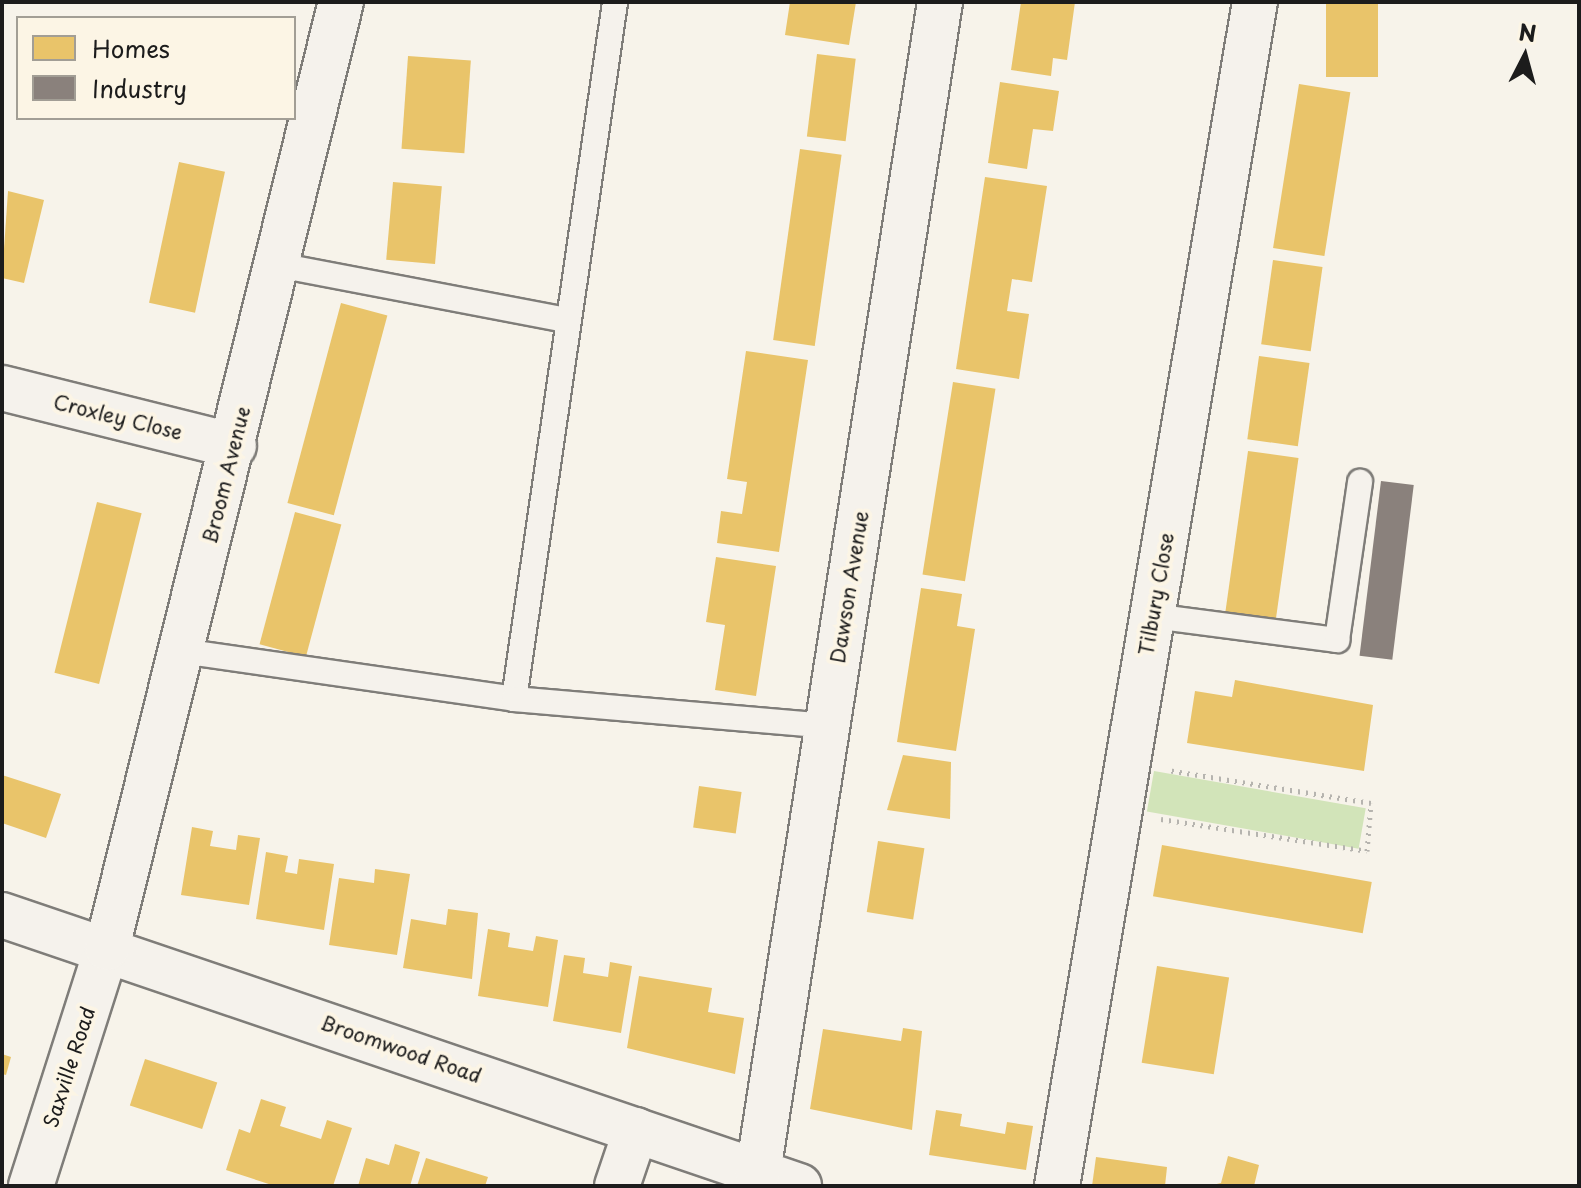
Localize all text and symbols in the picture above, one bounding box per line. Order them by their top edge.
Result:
text: N [1517,14,1538,49]
legend [16,16,296,120]
north arrow [1485,16,1565,96]
text: Homes [92,30,170,66]
text: Industry [92,70,187,106]
street label: Croxley Close [51,389,185,445]
street label: Broom Avenue [197,404,255,546]
street label: Dawson Avenue [825,510,873,664]
street label: Tilbury Close [1133,530,1179,658]
street label: Saxville Road [38,1003,100,1131]
street label: Broomwood Road [317,1010,485,1088]

